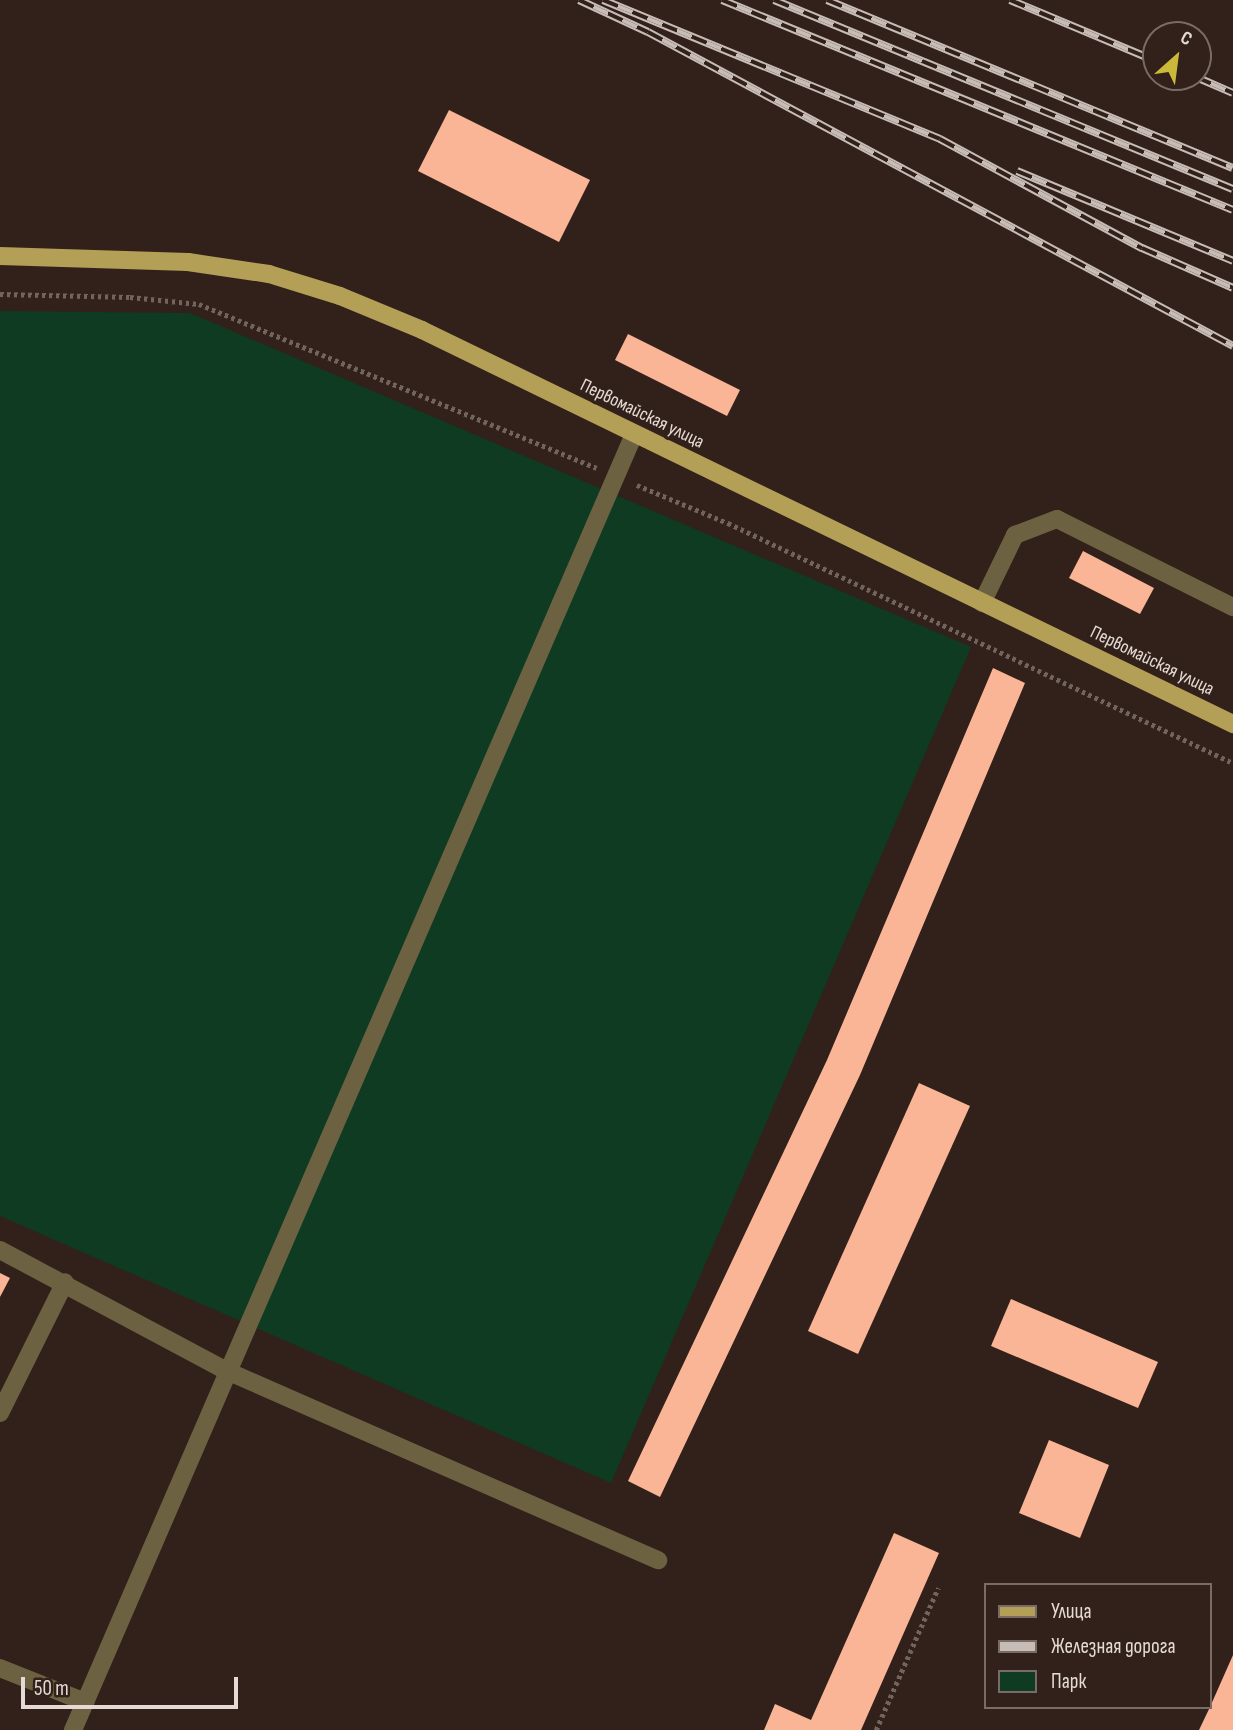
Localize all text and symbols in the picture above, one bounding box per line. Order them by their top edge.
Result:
north arrow [1142,21,1212,91]
text: С [1176,26,1196,51]
street label: Первомайская улица [576,374,708,454]
street label: Первомайская улица [1086,621,1218,701]
legend [984,1583,1212,1709]
text: Улица [1051,1599,1092,1624]
text: Железная дорога [1051,1634,1176,1659]
scale bar [24,1664,242,1708]
text: Парк [1051,1669,1086,1694]
text: 50 m [34,1676,69,1701]

